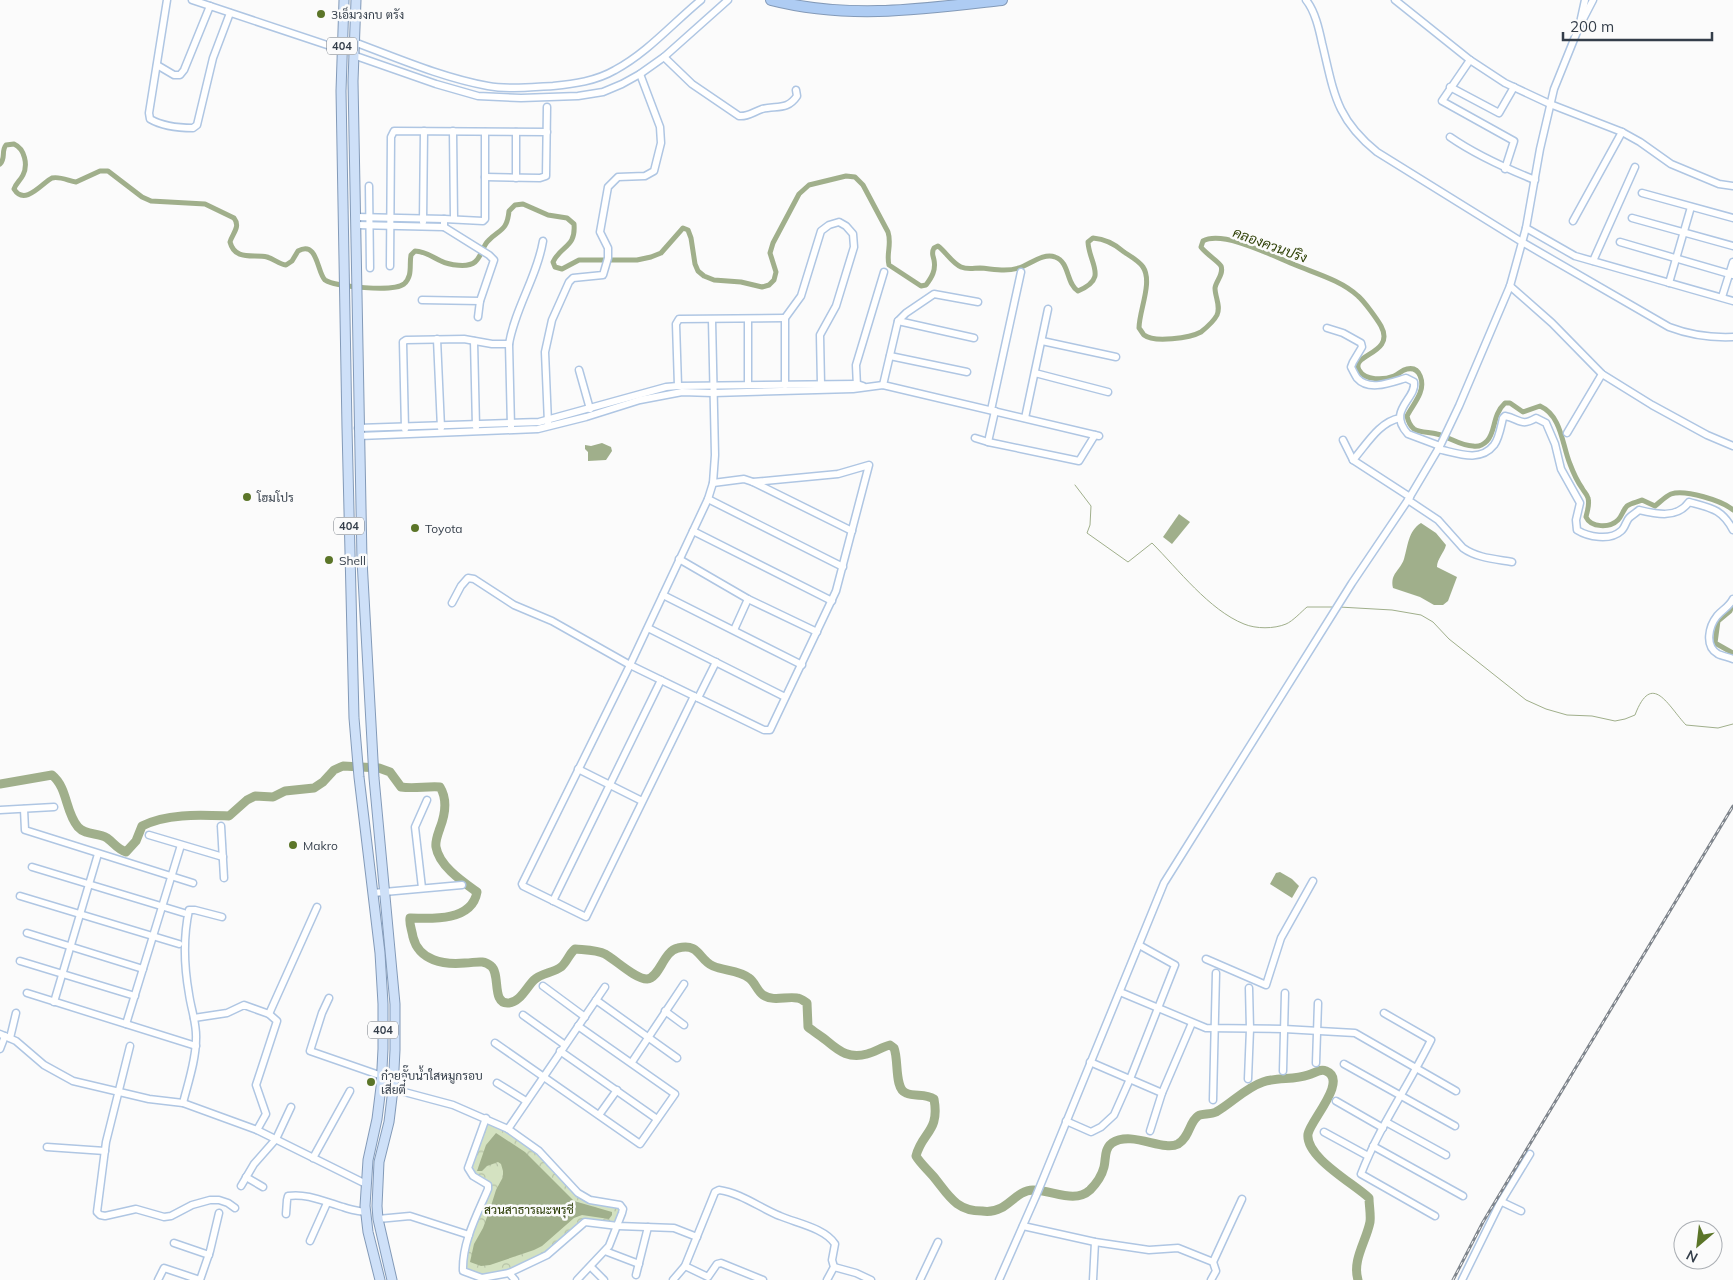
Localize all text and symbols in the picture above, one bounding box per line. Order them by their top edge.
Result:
place label: 3เอ็มวงกบ ตรัง [331,6,404,22]
marker: 3เอ็มวงกบ ตรัง [315,8,327,20]
scale bar [1563,10,1712,42]
text: 200 m [1570,17,1614,36]
road number: 404 [327,37,357,54]
water label: คลองควนปริง [1230,223,1310,267]
place label: โฮมโปร [256,490,294,505]
marker: โฮมโปร [241,491,253,503]
road number: 404 [334,518,364,534]
place label: Toyota [425,521,463,536]
marker: Toyota [409,522,421,534]
place label: Shell [339,553,366,568]
marker: Shell [323,554,335,566]
place label: Makro [303,838,338,853]
marker: Makro [287,839,299,851]
road number: 404 [368,1022,398,1038]
place label: ก๋วยจั๊บน้ำใสหมูกรอบ เสี่ยตี๋ [381,1065,483,1097]
marker: ก๋วยจั๊บน้ำใสหมูกรอบ เสี่ยตี๋ [365,1076,377,1088]
park label: สวนสาธารณะพรุชี [484,1202,574,1219]
north arrow [1673,1220,1723,1270]
text: N [1683,1246,1701,1267]

